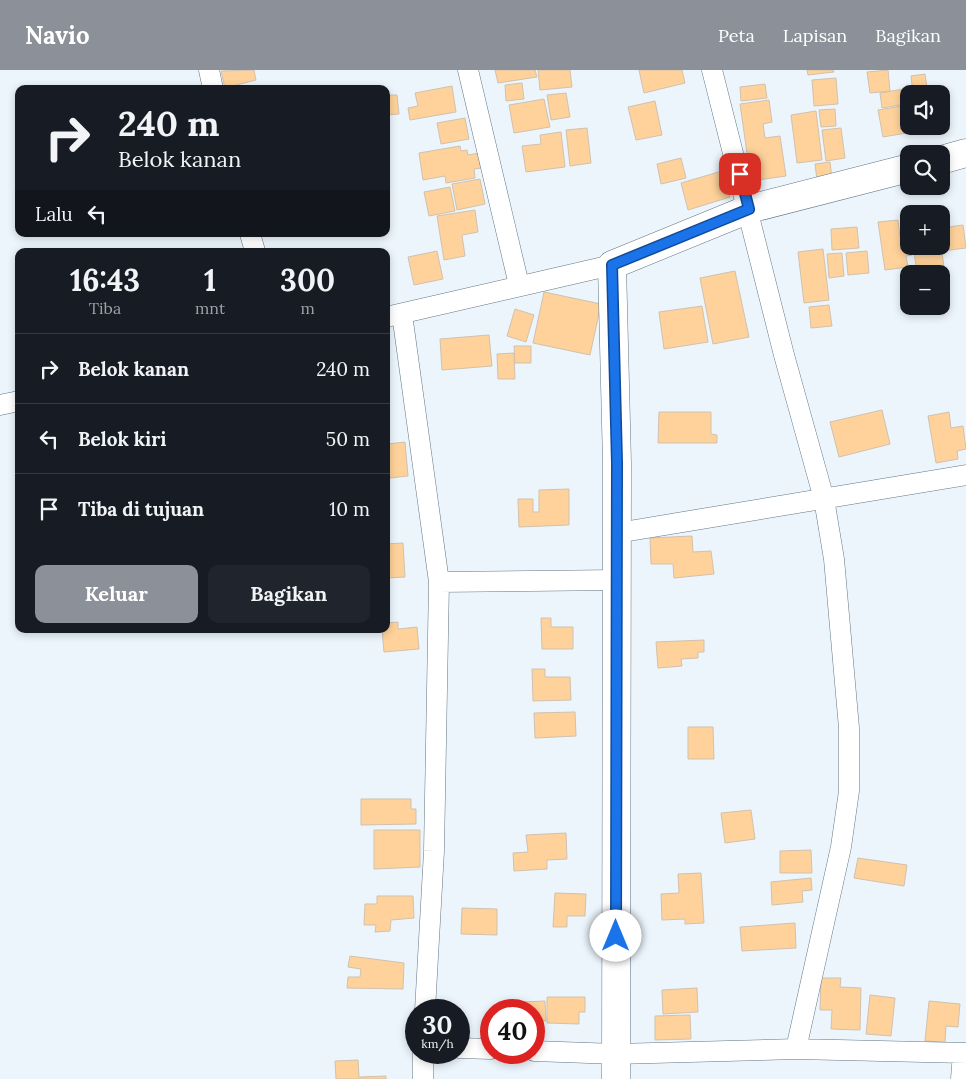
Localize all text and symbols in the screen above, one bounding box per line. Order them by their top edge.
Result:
text: Navio [25,20,90,51]
text: Peta [718,24,755,47]
text: Lapisan [783,24,847,47]
text: Bagikan [875,24,941,47]
map controls [900,85,950,315]
button: sound [900,85,950,135]
text: 240 m [118,101,219,146]
icon: right [35,105,100,170]
text: Belok kanan [118,145,241,173]
button: search [900,145,950,195]
pin [719,153,761,195]
icon: arrive [726,160,754,188]
icon: left [83,200,111,228]
text: Lalu [35,202,73,226]
button: + [900,205,950,255]
text: 16:43 [70,261,140,299]
text: 1 [204,261,216,299]
text: 300 [280,261,335,299]
button: − [900,265,950,315]
text: Tiba [89,298,121,318]
text: mnt [195,298,225,318]
text: m [300,298,315,318]
icon: right [35,355,63,383]
text: Belok kanan [78,357,189,381]
text: 240 m [316,357,370,381]
icon: left [35,425,63,453]
text: Belok kiri [78,427,167,451]
text: 50 m [326,427,370,451]
icon: arrive [35,495,63,523]
text: Tiba di tujuan [78,497,204,521]
text: 10 m [329,497,370,521]
button: Keluar [35,565,198,623]
button: Bagikan [208,565,370,623]
position arrow [589,909,641,961]
speed limit sign: 40 [480,999,545,1064]
text: 30 [423,1009,452,1041]
text: km/h [421,1036,454,1051]

